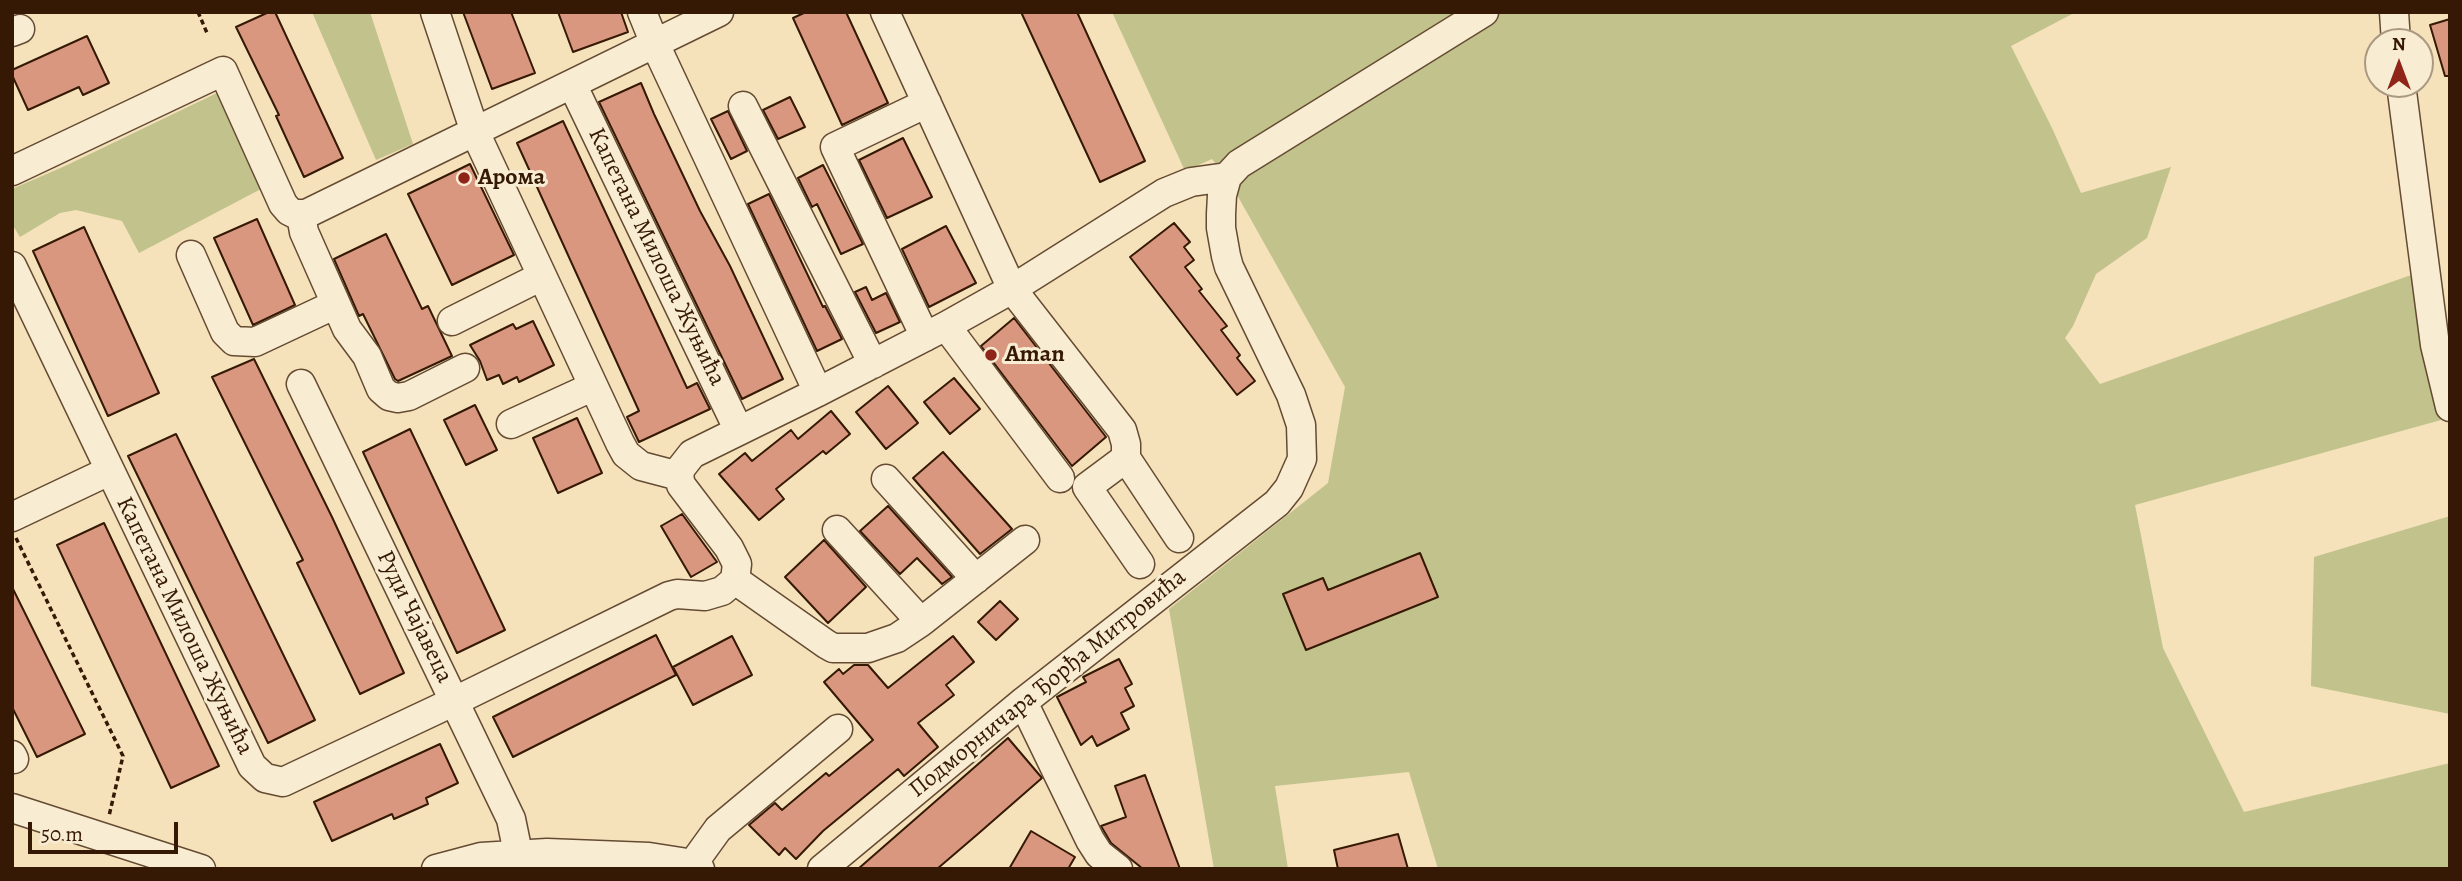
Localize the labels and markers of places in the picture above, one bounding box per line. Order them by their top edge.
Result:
place label: Арома [478,164,545,192]
marker: Арома [456,170,472,186]
place label: Aman [1005,341,1065,369]
marker: Aman [983,347,999,363]

